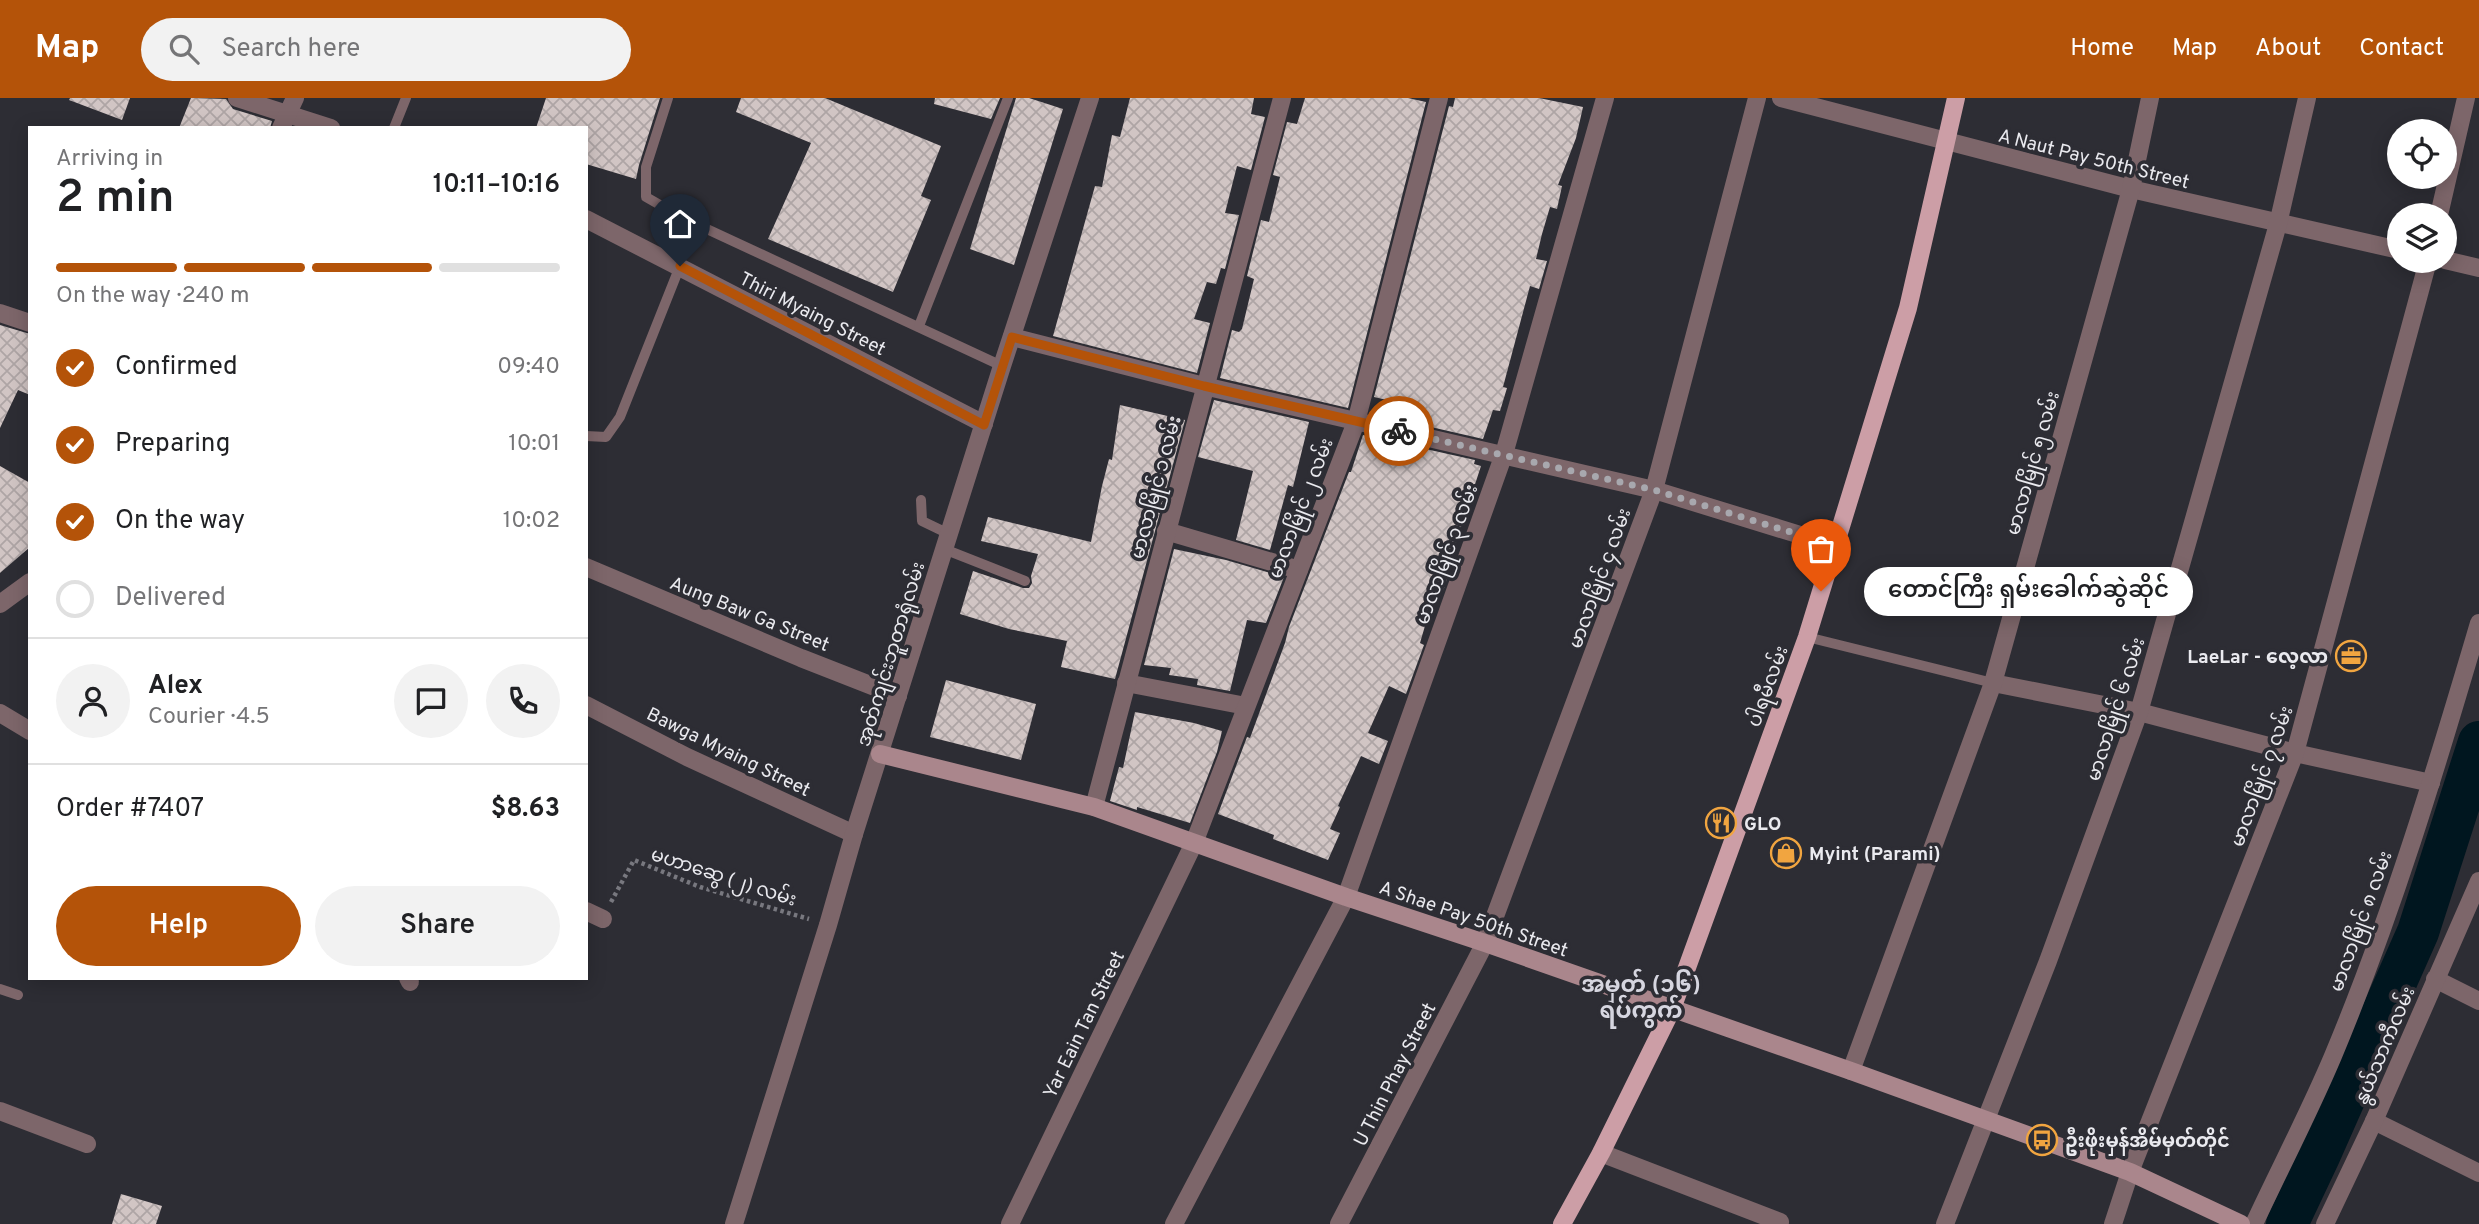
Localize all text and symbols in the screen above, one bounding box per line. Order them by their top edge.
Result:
search box [141,18,631,81]
text: Map [35,28,99,70]
icon: search [165,30,203,68]
text: Search here [221,33,360,66]
text: Home [2070,34,2134,64]
text: Map [2172,34,2217,64]
text: About [2255,34,2321,64]
text: Contact [2359,34,2444,64]
map controls [2387,119,2457,273]
button: locate [2387,119,2457,189]
street label: A Naut Pay 50th Street [1995,125,2192,195]
text: Arriving in [56,145,163,174]
text: 10:11–10:16 [433,169,560,202]
text: 2 min [56,170,175,229]
pin [650,194,710,266]
button: layers [2387,203,2457,273]
icon: home [661,205,699,243]
street label: Thiri Myaing Street [735,267,889,362]
text: On the way · 240 m [56,282,250,311]
icon: check [56,349,94,387]
text: Confirmed [115,351,238,384]
text: 09:40 [497,353,560,382]
street label: မာလာမြိုင် ၅ လမ်း [1998,388,2068,539]
courier [1364,396,1434,466]
street label: မာလာမြိုင် ၁ လမ်း [1122,412,1190,562]
icon: bike [1380,412,1418,450]
icon: check [56,426,94,464]
text: Preparing [115,428,230,461]
text: 10:01 [508,430,560,459]
street label: မာလာမြိုင် ၂ လမ်း [1260,434,1342,583]
street label: မာလာမြိုင် ၃ လမ်း [1408,480,1486,629]
icon: check [56,503,94,541]
street label: မာလာမြိုင် ၄ လမ်း [1561,504,1639,653]
text: On the way [115,505,245,538]
text: 10:02 [503,507,560,536]
pin [1791,519,1851,591]
icon: bag [1802,530,1840,568]
street label: အုတ်ကျင်းဘူတာရုံလမ်း [849,558,934,751]
callout: တောင်ကြီး ရှမ်းခေါက်ဆွဲဆိုင် [1863,566,2192,616]
street label: Aung Baw Ga Street [666,572,833,658]
text: တောင်ကြီး ရှမ်းခေါက်ဆွဲဆိုင် [1888,577,2169,606]
text: Delivered [115,582,226,615]
street label: မာလာမြိုင် ၆ လမ်း [2079,634,2153,785]
office icon: LaeLar - လေ့လာ [2334,639,2368,673]
street label: ပါရမီလမ်း [1739,641,1797,731]
place label: LaeLar - လေ့လာ [2187,646,2328,670]
button: person [56,664,130,738]
button: chat [394,664,468,738]
button: phone [486,664,560,738]
text: Alex [148,670,203,703]
street label: မာလာမြိုင် ၇ လမ်း [2223,702,2301,851]
text: Courier · 4.5 [148,703,270,732]
street label: Bawga Myaing Street [642,703,814,803]
text: Order #7407 [56,793,204,826]
text: $8.63 [491,793,560,826]
restaurant icon: GLO [1704,806,1738,840]
place label: GLO [1744,813,1781,837]
shop icon: Myint (Parami) [1769,836,1803,870]
street label: မဟာဆွေ (၂) လမ်း [647,839,800,915]
place label: Myint (Parami) [1809,843,1941,867]
street label: မာလာမြိုင် ၈ လမ်း [2322,847,2400,996]
street label: A Shae Pay 50th Street [1376,876,1571,963]
button: Help [56,886,301,966]
button: Share [315,886,560,966]
street label: Yar Eain Tan Street [1039,947,1131,1102]
district label: အမှတ် (၁၆) ရပ်ကွက် [1581,968,1701,1029]
street label: နွယ်သာကီလမ်း [2347,982,2423,1109]
street label: U Thin Phay Street [1349,999,1442,1151]
bus stop icon: ဦးဖိုးမှန်အိမ်မှတ်တိုင် [2025,1123,2059,1157]
place label: ဦးဖိုးမှန်အိမ်မှတ်တိုင် [2065,1127,2230,1156]

